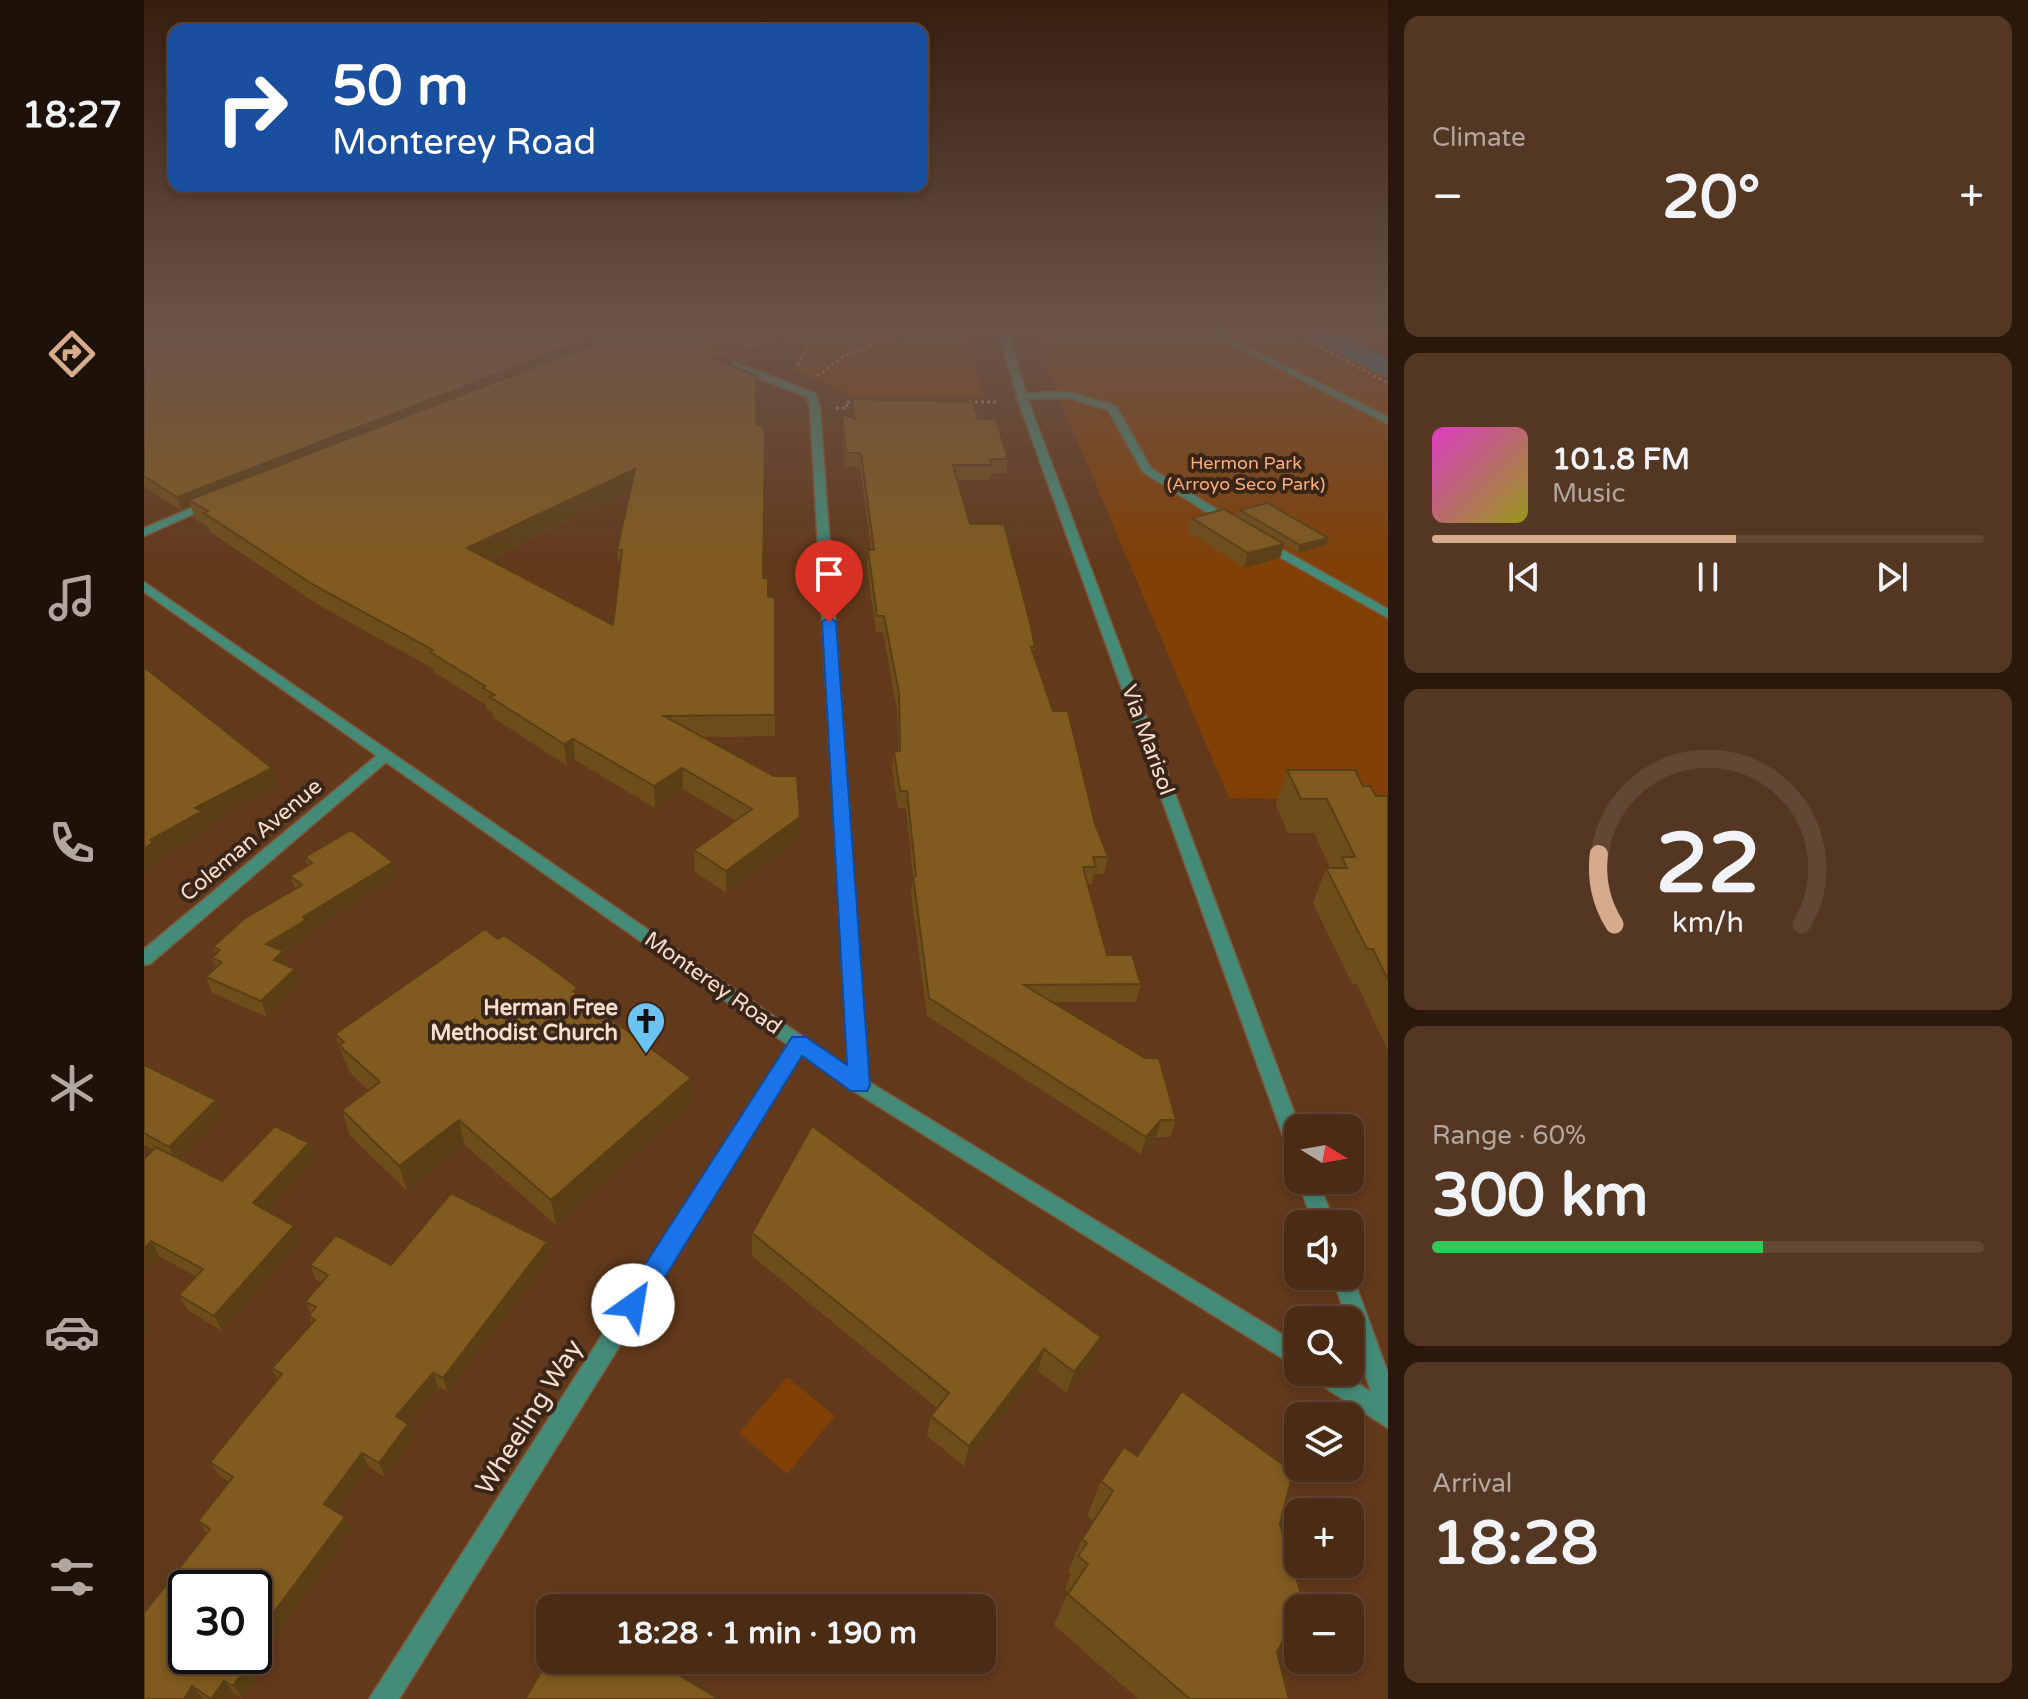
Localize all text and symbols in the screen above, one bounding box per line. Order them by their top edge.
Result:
text: 50 m [332,53,468,120]
icon: right [200,56,304,160]
text: 18:27 [22,94,122,137]
text: Monterey Road [332,121,596,164]
text: Climate [1432,122,1526,153]
text: 20° [1662,162,1760,234]
text: − [1432,171,1463,224]
text: + [1959,171,1984,224]
icon: directions [44,326,100,382]
text: 101.8 FM [1552,441,1690,478]
park label: Hermon Park (Arroyo Seco Park) [1167,452,1325,495]
text: Music [1552,478,1625,509]
pin [795,540,863,622]
icon: arrive [807,552,851,596]
icon: previous [1502,555,1546,599]
icon: pause [1686,555,1730,599]
icon: next [1870,555,1914,599]
icon: music [44,570,100,626]
street label: Via Marisol [1116,681,1180,799]
street label: Coleman Avenue [175,773,327,907]
icon: phone [44,815,100,871]
text: 22 [1656,815,1760,915]
text: km/h [1672,907,1744,941]
street label: Monterey Road [639,926,787,1040]
place label: Herman Free Methodist Church [430,995,618,1046]
church icon: Herman Free Methodist Church [625,1000,667,1055]
icon: climate [44,1060,100,1116]
north arrow [1284,1114,1364,1194]
map controls [1284,1114,1364,1674]
text: Range · 60% [1432,1120,1586,1151]
text: 300 km [1432,1160,1648,1232]
button: sound [1284,1210,1364,1290]
position arrow [591,1263,675,1347]
icon: car [44,1304,100,1360]
button: search [1284,1306,1364,1386]
street label: Wheeling Way [469,1334,589,1500]
button: layers [1284,1402,1364,1482]
text: Arrival [1432,1468,1512,1499]
button: + [1284,1498,1364,1578]
text: 18:28 [1432,1508,1598,1580]
icon: filters [44,1549,100,1605]
speed limit sign: 30 [168,1570,272,1674]
button: − [1284,1594,1364,1674]
text: 18:28 · 1 min · 190 m [615,1615,917,1652]

